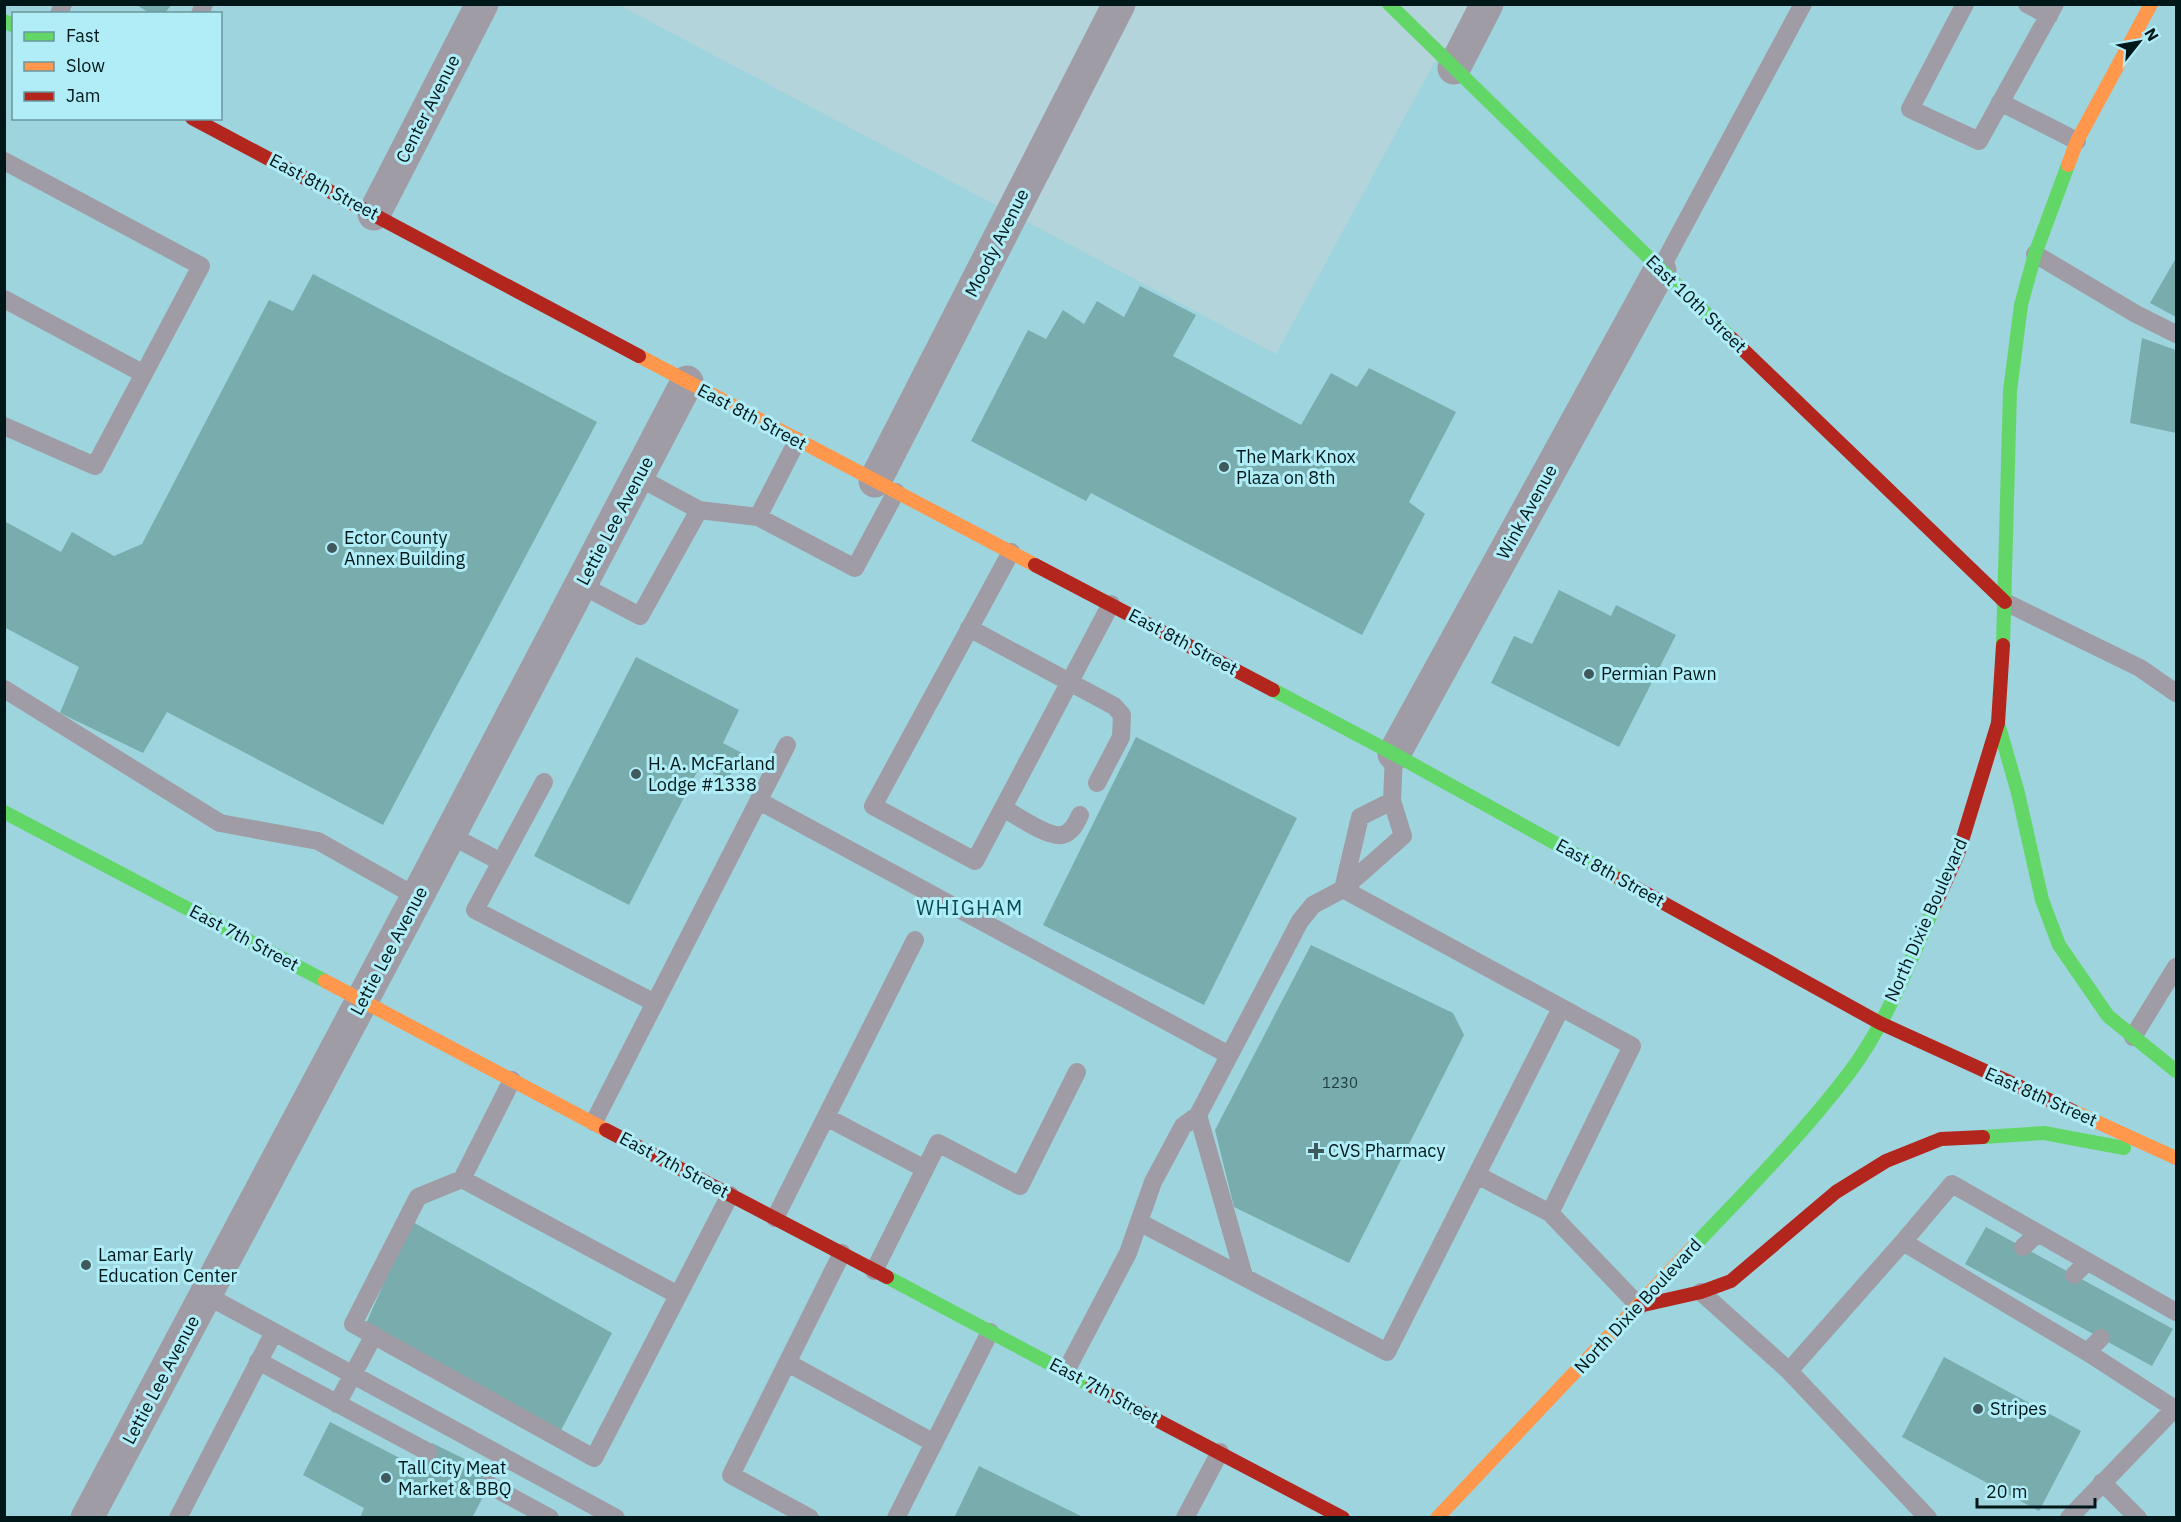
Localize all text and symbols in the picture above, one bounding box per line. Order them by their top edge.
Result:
legend [12,12,222,120]
north arrow [2109,12,2169,72]
text: Fast [66,24,100,47]
text: N [2140,24,2163,44]
street label: Center Avenue [390,51,465,167]
text: Slow [66,54,105,77]
text: Jam [66,84,101,107]
street label: East 8th Street [266,148,383,225]
street label: Moody Avenue [959,185,1034,301]
street label: East 10th Street [1641,250,1751,357]
street label: East 8th Street [694,378,811,455]
place label: The Mark Knox Plaza on 8th [1236,445,1356,489]
street label: Lettie Lee Avenue [571,452,658,589]
marker: The Mark Knox Plaza on 8th [1217,460,1231,474]
street label: Wink Avenue [1491,460,1562,563]
place label: Ector County Annex Building [344,526,466,570]
marker: Ector County Annex Building [325,541,339,555]
street label: East 8th Street [1125,603,1242,680]
place label: Permian Pawn [1601,662,1717,685]
marker: Permian Pawn [1582,667,1596,681]
place label: H. A. McFarland Lodge #1338 [648,752,775,796]
marker: H. A. McFarland Lodge #1338 [629,767,643,781]
street label: East 8th Street [1552,833,1668,912]
street label: North Dixie Boulevard [1879,834,1972,1005]
street label: Lettie Lee Avenue [345,882,432,1019]
district label: WHIGHAM [916,894,1024,921]
street label: East 7th Street [186,899,303,976]
street label: East 8th Street [1982,1062,2101,1132]
house number: 1230 [1322,1073,1358,1092]
street label: East 7th Street [616,1126,733,1203]
place label: CVS Pharmacy [1328,1139,1445,1162]
marker: CVS Pharmacy [1309,1144,1323,1158]
street label: North Dixie Boulevard [1569,1233,1706,1378]
place label: Lamar Early Education Center [98,1243,237,1287]
marker: Lamar Early Education Center [79,1258,93,1272]
street label: Lettie Lee Avenue [117,1311,204,1448]
street label: East 7th Street [1046,1352,1163,1429]
place label: Stripes [1990,1397,2047,1420]
marker: Stripes [1971,1402,1985,1416]
place label: Tall City Meat Market & BBQ [398,1456,511,1500]
marker: Tall City Meat Market & BBQ [379,1471,393,1485]
scale bar [1977,1471,2096,1509]
text: 20 m [1986,1480,2028,1503]

